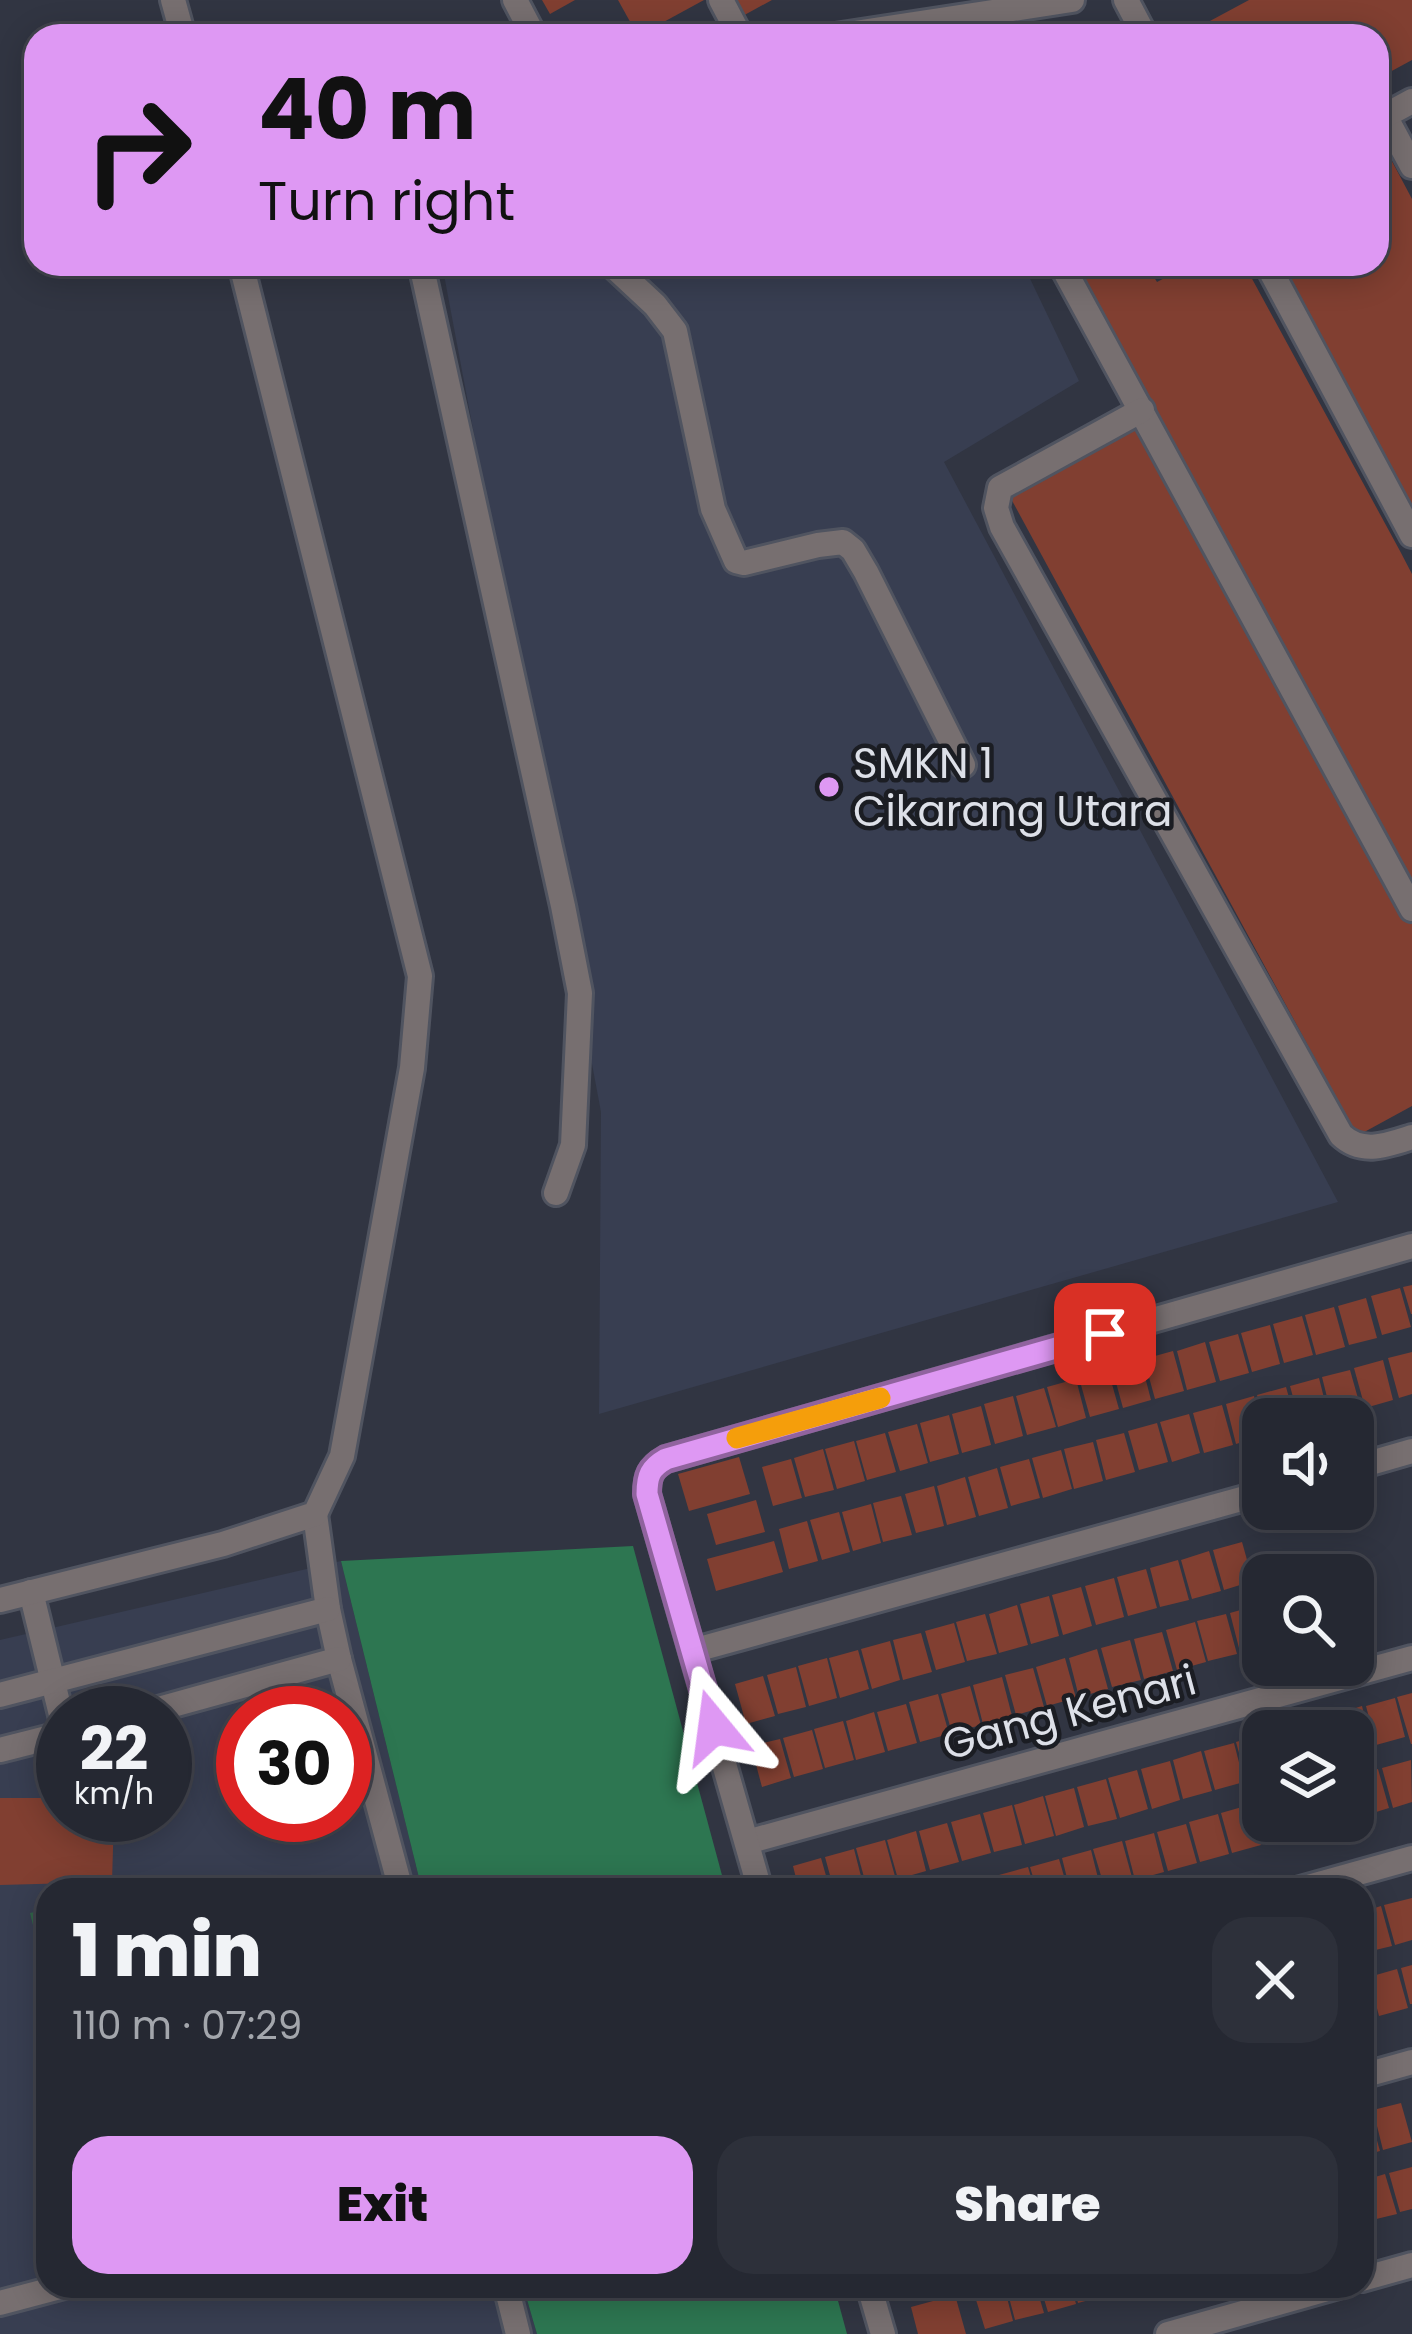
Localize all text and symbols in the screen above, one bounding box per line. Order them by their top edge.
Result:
text: 40 m [258,51,476,168]
icon: right [60,72,216,228]
text: Turn right [258,163,515,239]
place label: SMKN 1 Cikarang Utara [853,734,1172,841]
marker: SMKN 1 Cikarang Utara [816,774,842,800]
pin [1054,1283,1156,1385]
icon: arrive [1072,1301,1138,1367]
map controls [1242,1398,1374,1842]
button: sound [1242,1398,1374,1530]
button: search [1242,1554,1374,1686]
street label: Gang Kenari [936,1650,1202,1775]
position arrow [651,1664,777,1790]
speed limit sign: 30 [216,1686,372,1842]
text: 22 [80,1707,148,1791]
button: layers [1242,1710,1374,1842]
text: km/h [74,1772,154,1815]
text: 1 min [72,1900,262,2001]
button: close [1212,1917,1338,2043]
text: 110 m · 07:29 [72,1998,302,2053]
button: Exit [72,2136,693,2274]
button: Share [717,2136,1338,2274]

